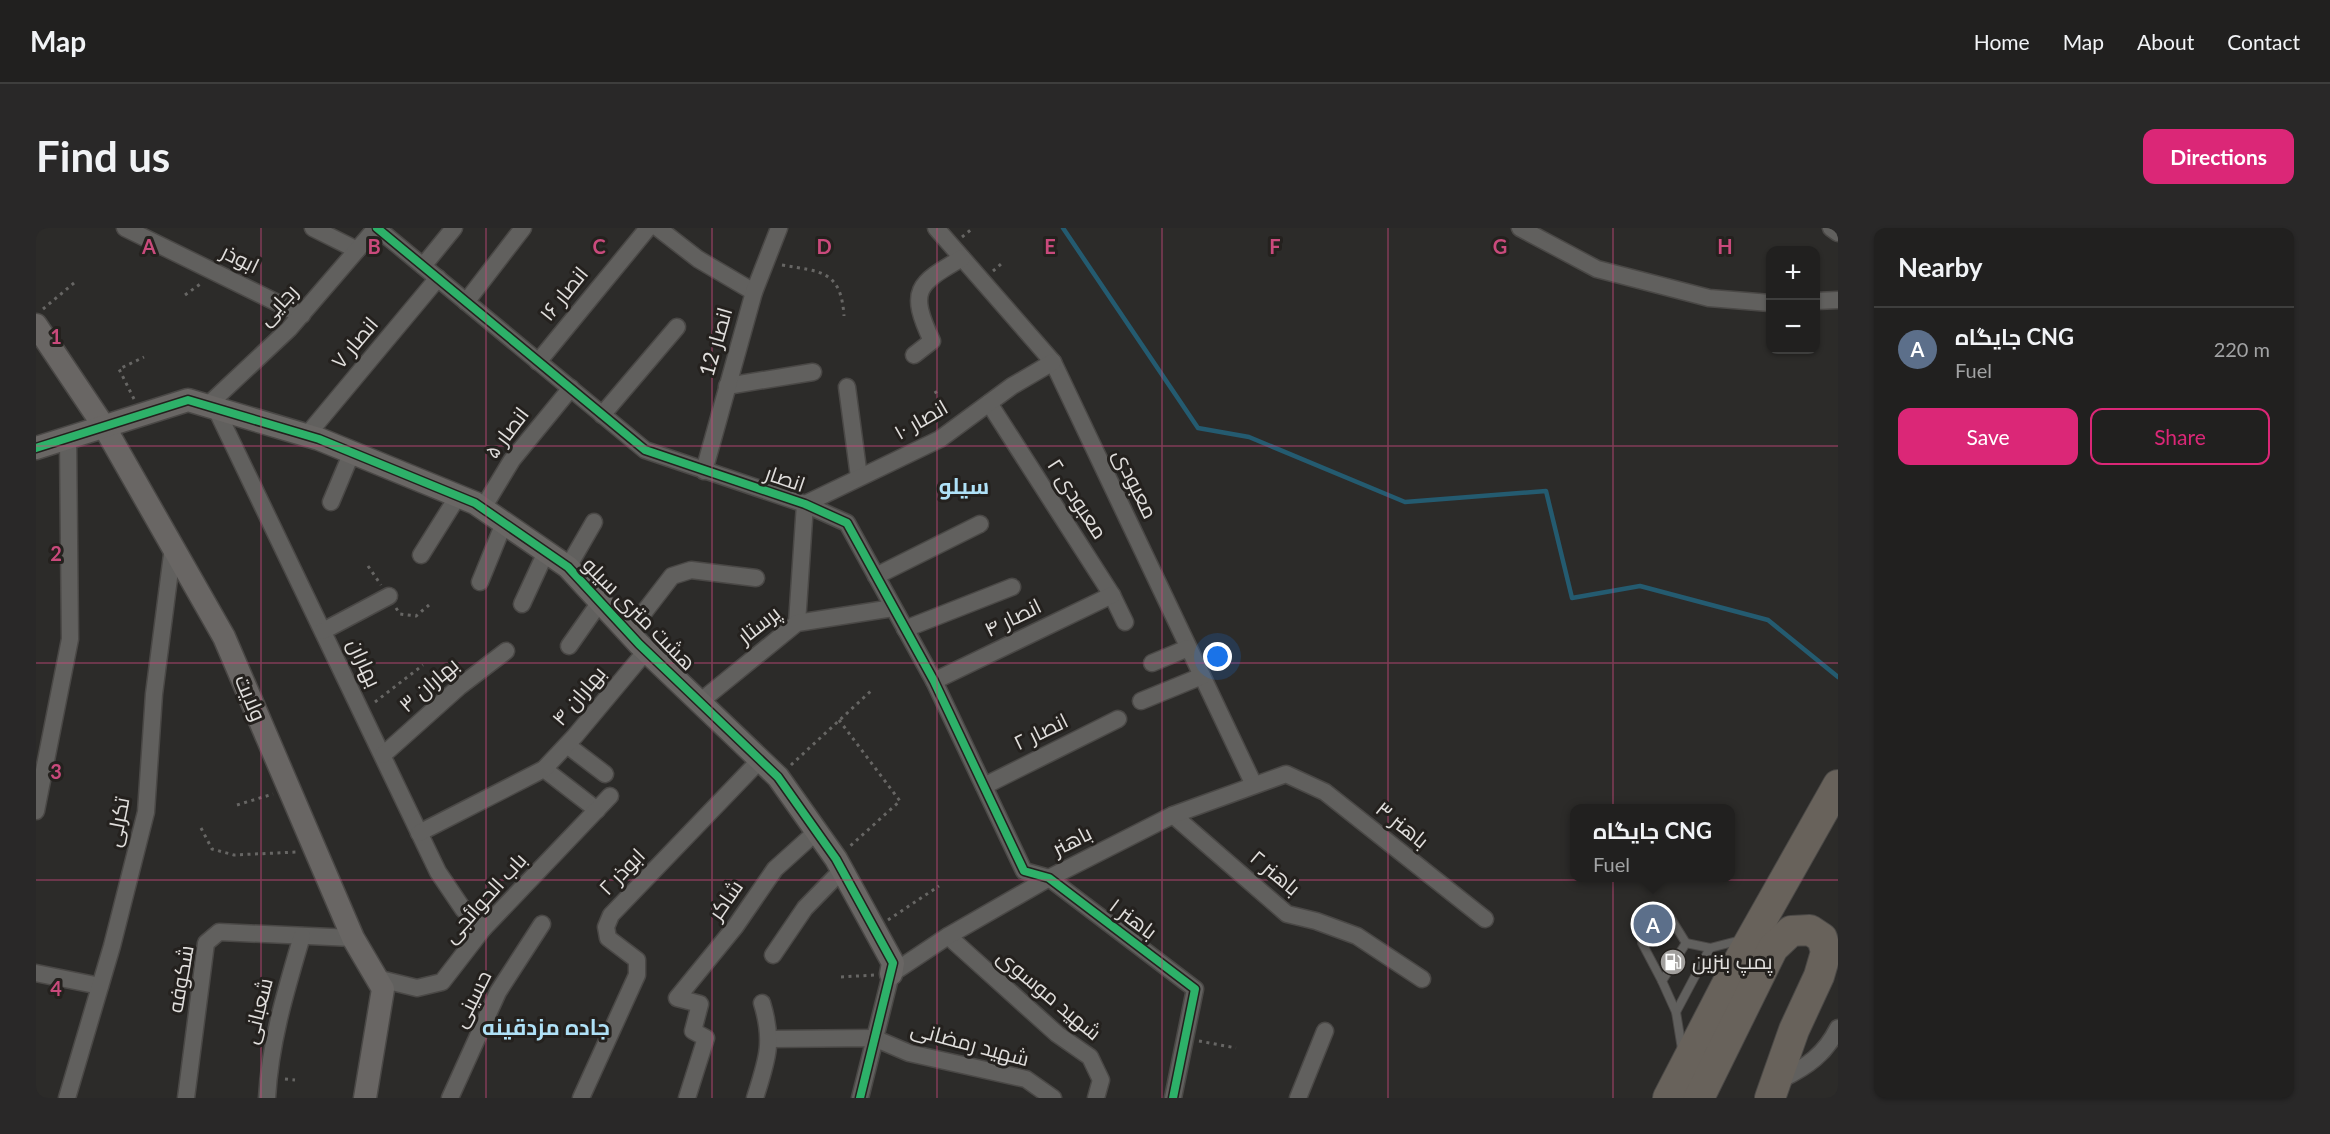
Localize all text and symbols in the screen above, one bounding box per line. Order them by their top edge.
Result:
text: Map [30,24,86,58]
text: Home [1974,29,2030,54]
text: Map [2063,29,2104,54]
text: About [2137,29,2194,54]
text: Contact [2227,29,2300,54]
button: Directions [2143,129,2294,184]
text: Find us [36,131,170,181]
text: A [141,234,156,258]
text: B [367,234,381,258]
text: C [592,234,606,258]
text: D [816,234,832,258]
text: E [1044,234,1056,258]
text: F [1269,234,1281,258]
text: G [1493,234,1507,258]
text: H [1717,234,1733,258]
street label: ابوذر [216,237,264,278]
map controls [1766,246,1820,354]
button: + [1766,246,1820,300]
text: Nearby [1898,251,1983,283]
street label: انصار ۱۶ [533,261,593,326]
street label: رجایی [252,278,304,331]
button: − [1766,300,1820,354]
street label: انصار 12 [693,304,737,379]
street label: انصار ۷ [325,311,383,373]
text: جایگاه CNG [1955,323,2074,350]
text: 1 [50,324,62,348]
text: A [1911,337,1924,361]
text: 220 m [2214,337,2270,361]
text: Fuel [1955,358,1992,382]
street label: انصار ۱۰ [889,393,952,445]
street label: انصار ۵ [478,402,534,463]
button: Save [1898,408,2078,465]
button: Share [2090,408,2270,465]
street label: معبودی [1107,445,1164,523]
street label: معبودی ۲ [1041,453,1113,544]
street label: انصار [761,459,809,497]
district label: سیلو [939,472,989,500]
text: 2 [50,541,62,565]
street label: هشت متری سیلو [577,551,702,676]
street label: انصار ۴ [980,592,1045,642]
street label: پرستار [731,599,787,651]
street label: بهاران [341,634,387,692]
your location [1203,642,1232,671]
street label: بهاران ۳ [393,651,464,718]
street label: بهاران ۴ [546,660,612,731]
street label: ولایت [230,671,272,725]
street label: انصار ۲ [1009,707,1072,755]
text: 3 [50,759,62,783]
street label: تکرلی [99,794,136,849]
street label: باهنر ۳ [1371,795,1434,853]
popup [1570,804,1735,882]
text: جایگاه CNG [1593,817,1712,844]
street label: باهنر [1046,819,1096,861]
street label: ابوذر ۲ [593,842,650,900]
street label: باهنر ۲ [1245,844,1306,901]
street label: باب الحوائجی [437,847,532,948]
text: Fuel [1593,852,1630,876]
street label: شاکر [702,874,748,925]
street label: باهنر ۱ [1105,892,1163,944]
pin: A [1634,902,1672,946]
street label: شکوفه [161,943,199,1015]
street label: شهید موسوی [992,943,1107,1046]
fuel station icon: پمپ بنزین [1658,947,1688,977]
place label: پمپ بنزین [1692,948,1773,976]
street label: حسینی [446,966,497,1032]
street label: شعبانی [236,975,279,1047]
text: 4 [50,976,62,1000]
district label: جاده مزدقینه [482,1013,610,1041]
street label: شهید رمضانی [908,1015,1032,1072]

